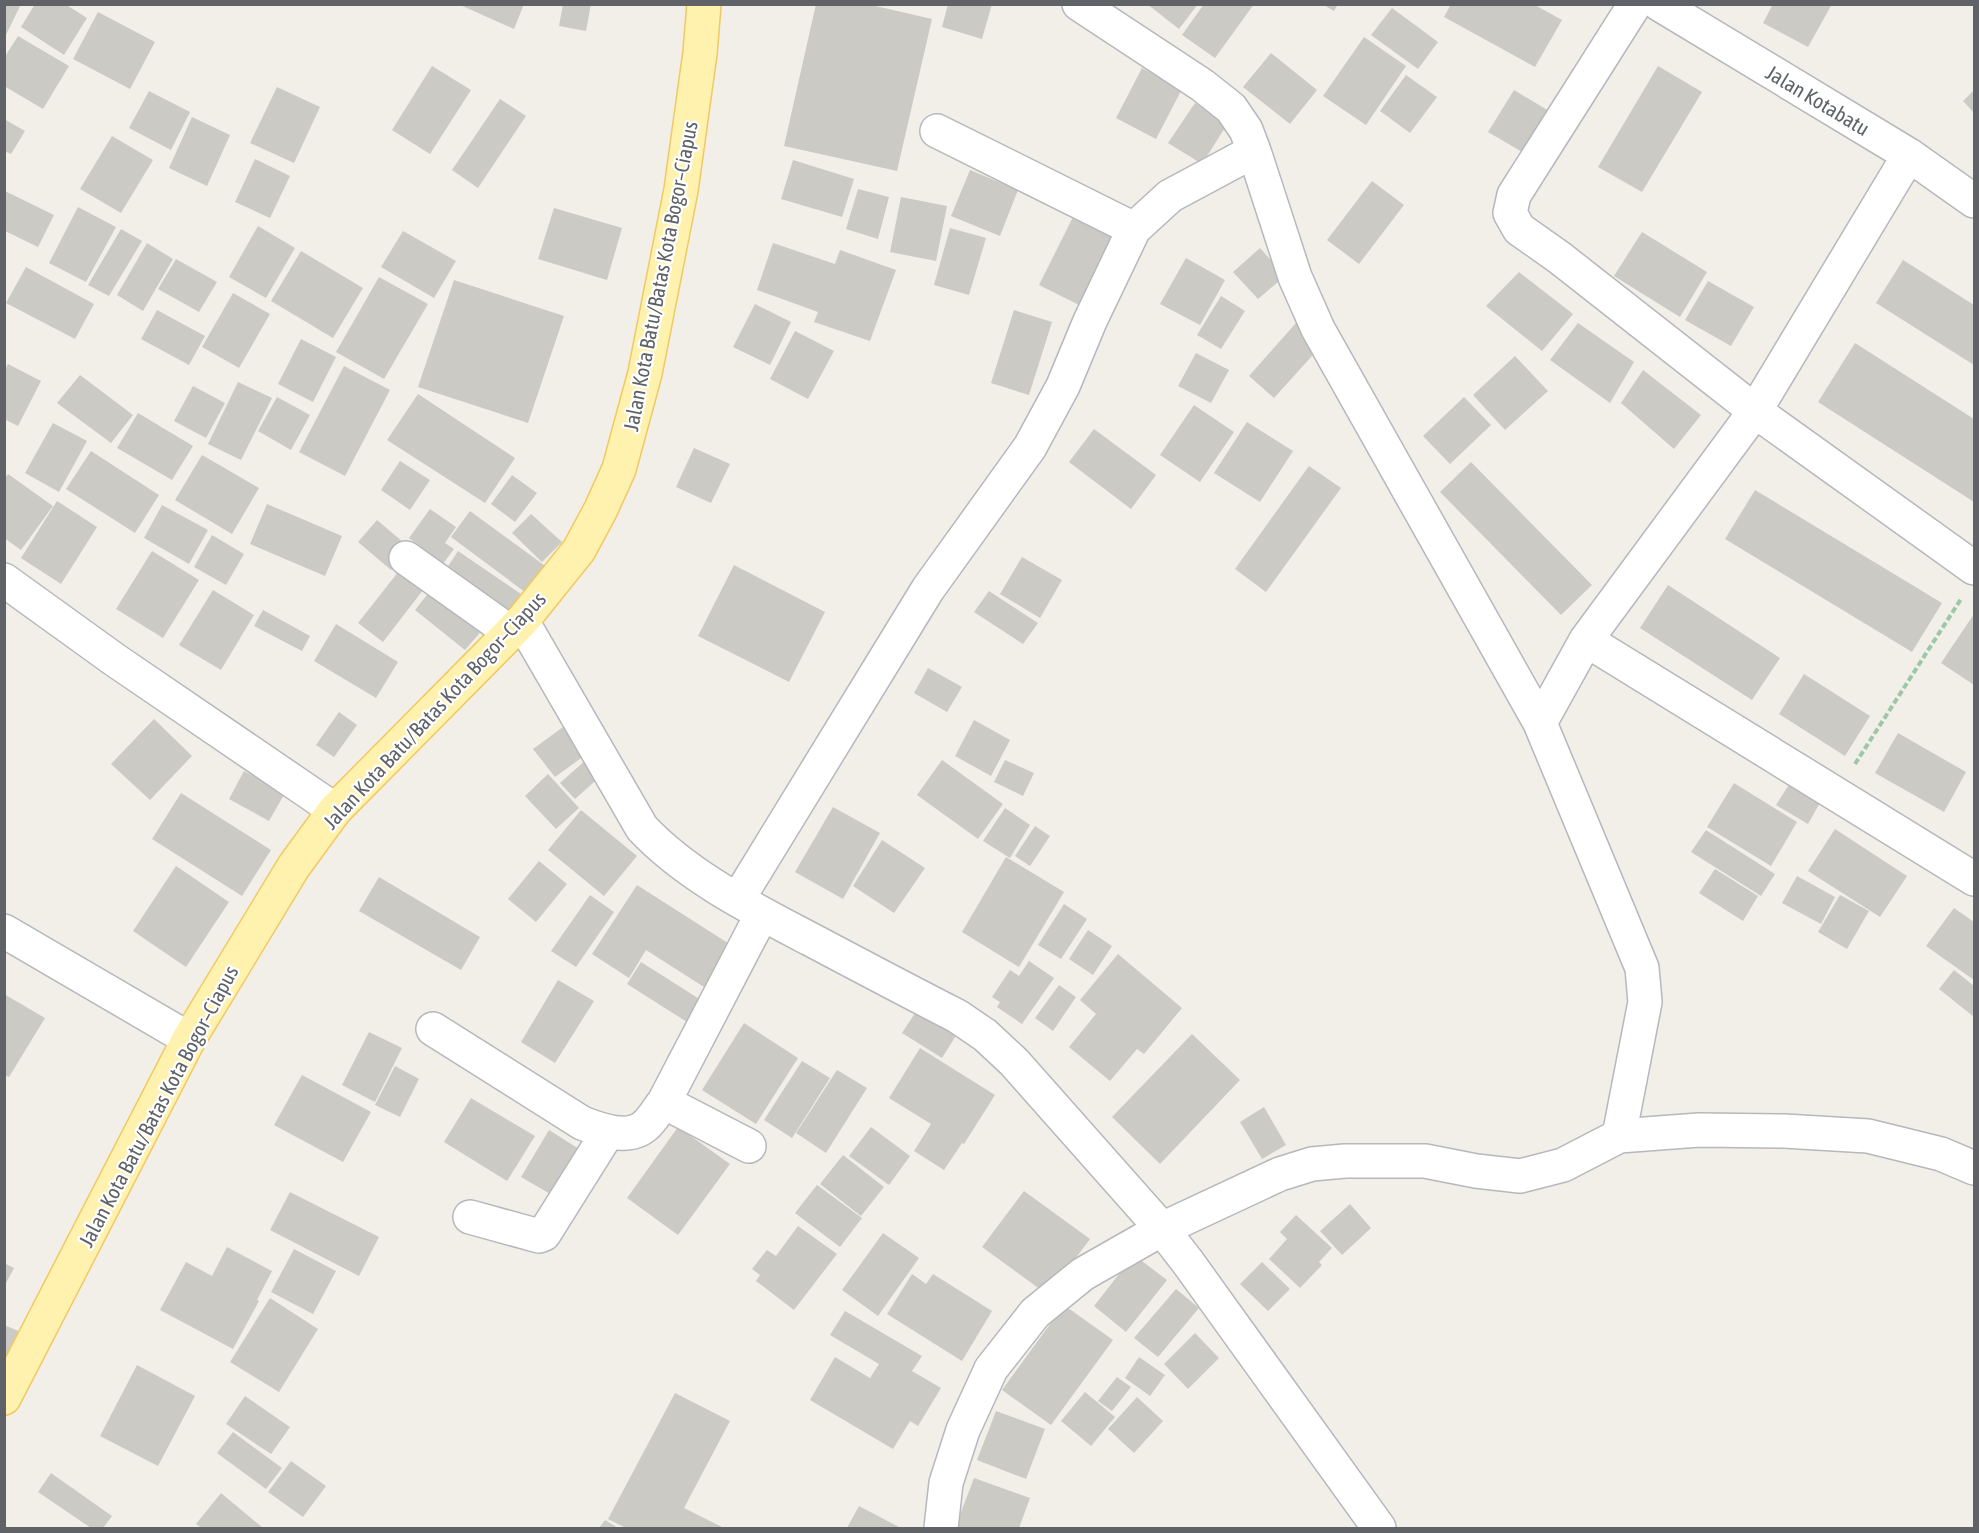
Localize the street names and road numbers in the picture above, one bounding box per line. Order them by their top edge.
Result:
street label: Jalan Kotabatu [1762,60,1874,140]
street label: Jalan Kota Batu/Batas Kota Bogor–Ciapus [618,119,702,433]
street label: Jalan Kota Batu/Batas Kota Bogor–Ciapus [318,587,550,833]
street label: Jalan Kota Batu/Batas Kota Bogor–Ciapus [73,961,243,1251]

